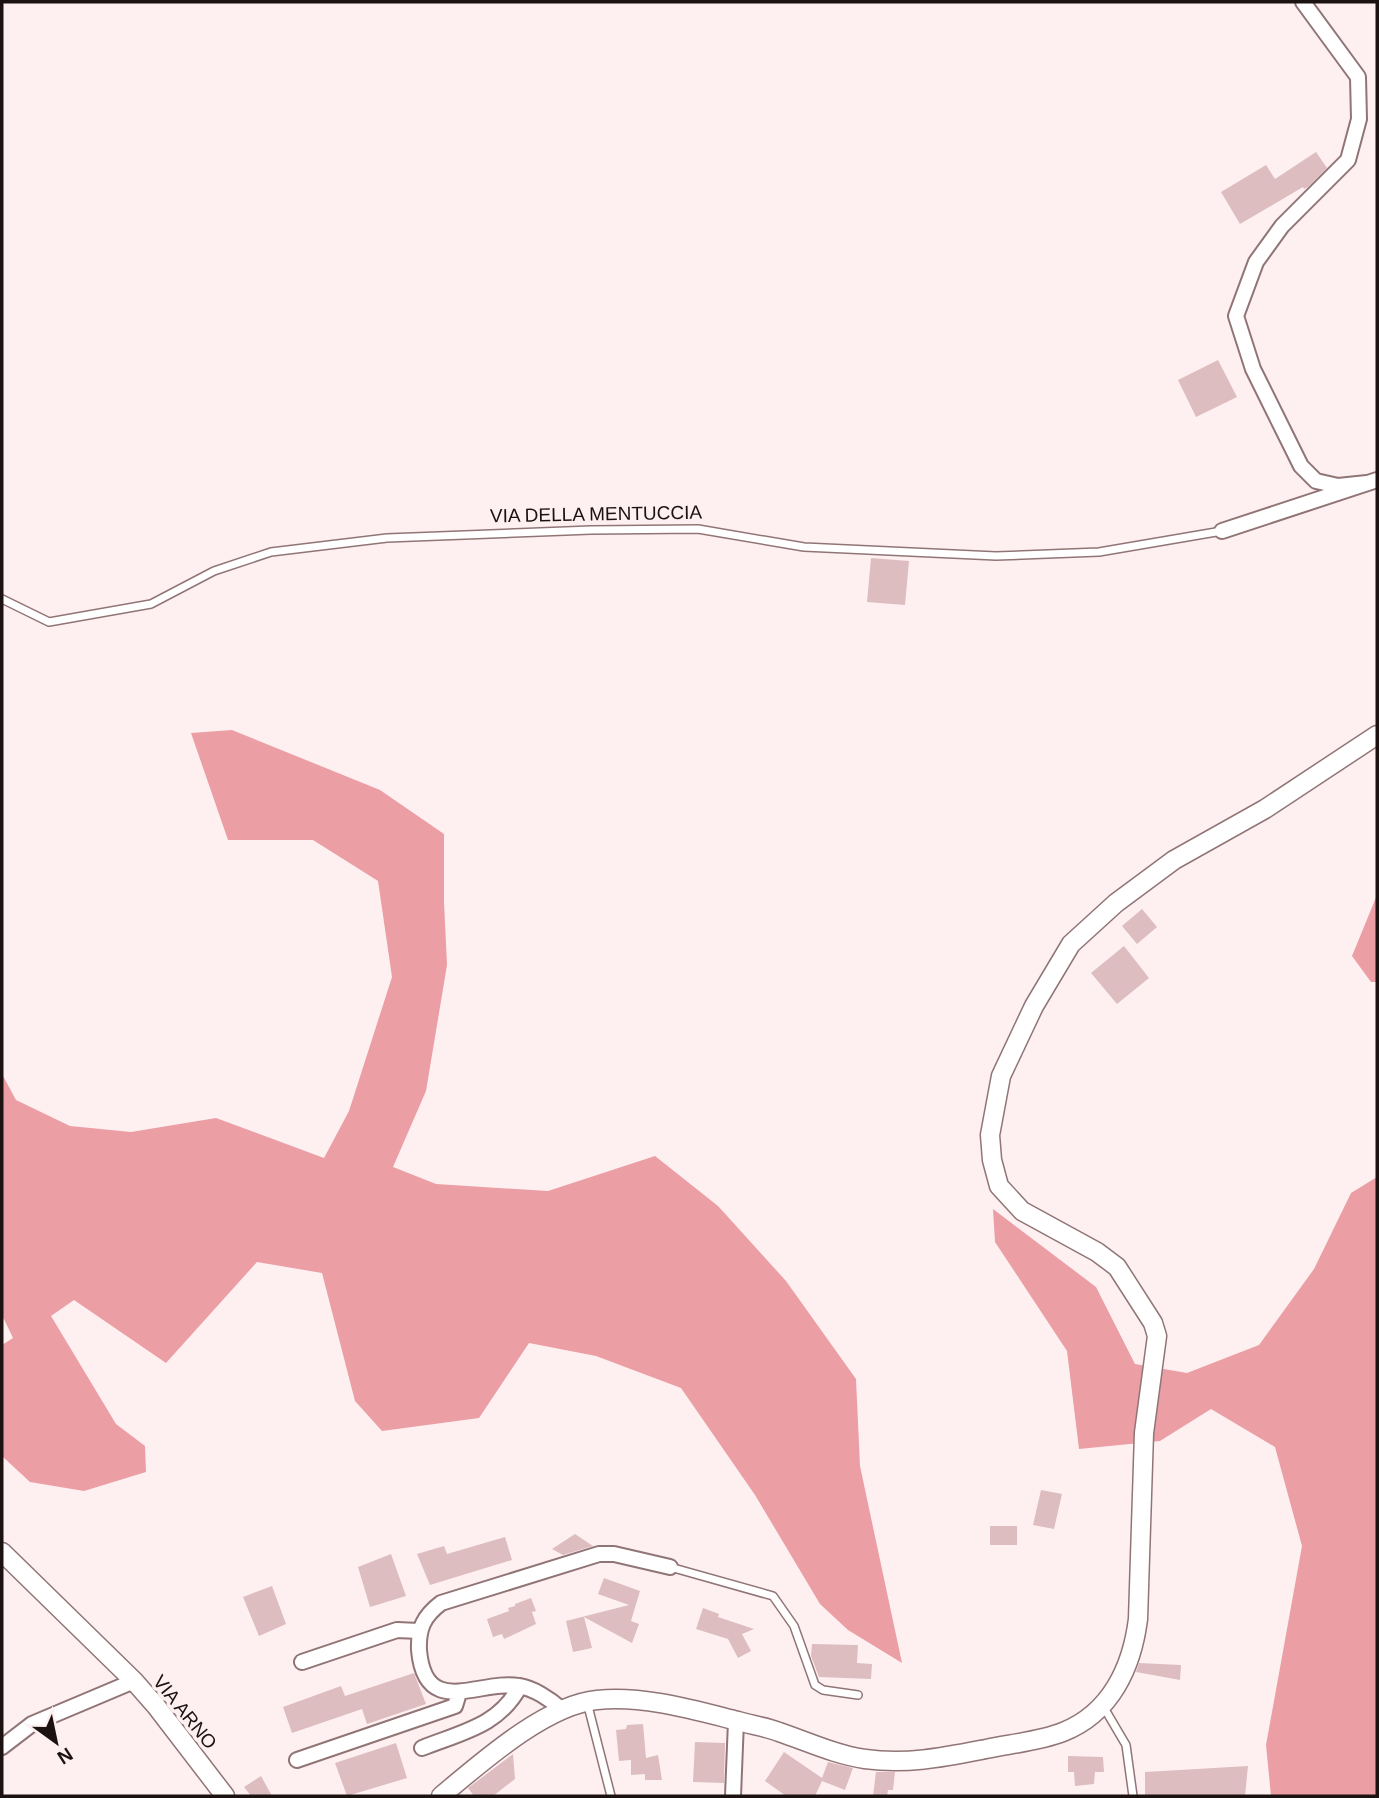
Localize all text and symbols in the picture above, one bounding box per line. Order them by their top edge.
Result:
street label: VIA DELLA MENTUCCIA [490,502,703,526]
street label: VIA ARNO [149,1671,221,1753]
north arrow [21,1707,91,1777]
text: N [54,1743,76,1768]

